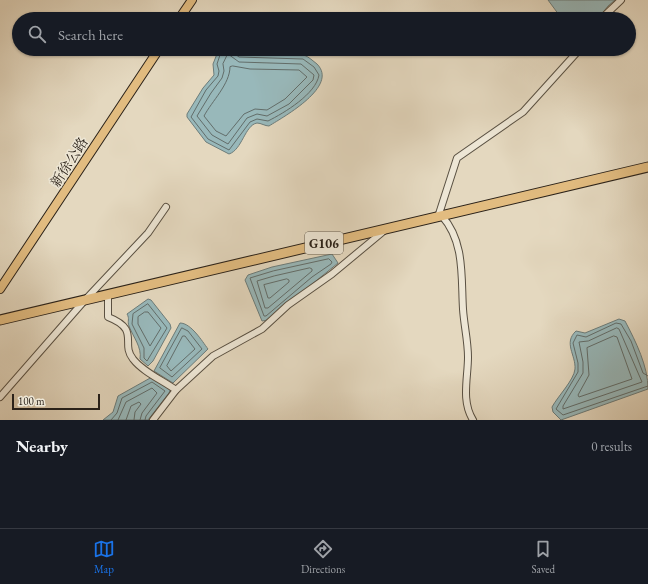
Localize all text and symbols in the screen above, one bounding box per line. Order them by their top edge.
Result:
search box [12,12,636,56]
icon: search [26,23,48,45]
text: Search here [58,25,123,44]
street label: 新徐公路 [46,134,92,190]
road number: G106 [305,232,343,254]
scale bar [12,392,100,411]
text: 100 m [18,394,45,408]
text: Nearby [16,435,68,457]
text: 0 results [591,438,632,455]
tab: Map [93,538,115,576]
tab: Directions [301,538,345,576]
tab: Saved [531,538,555,576]

